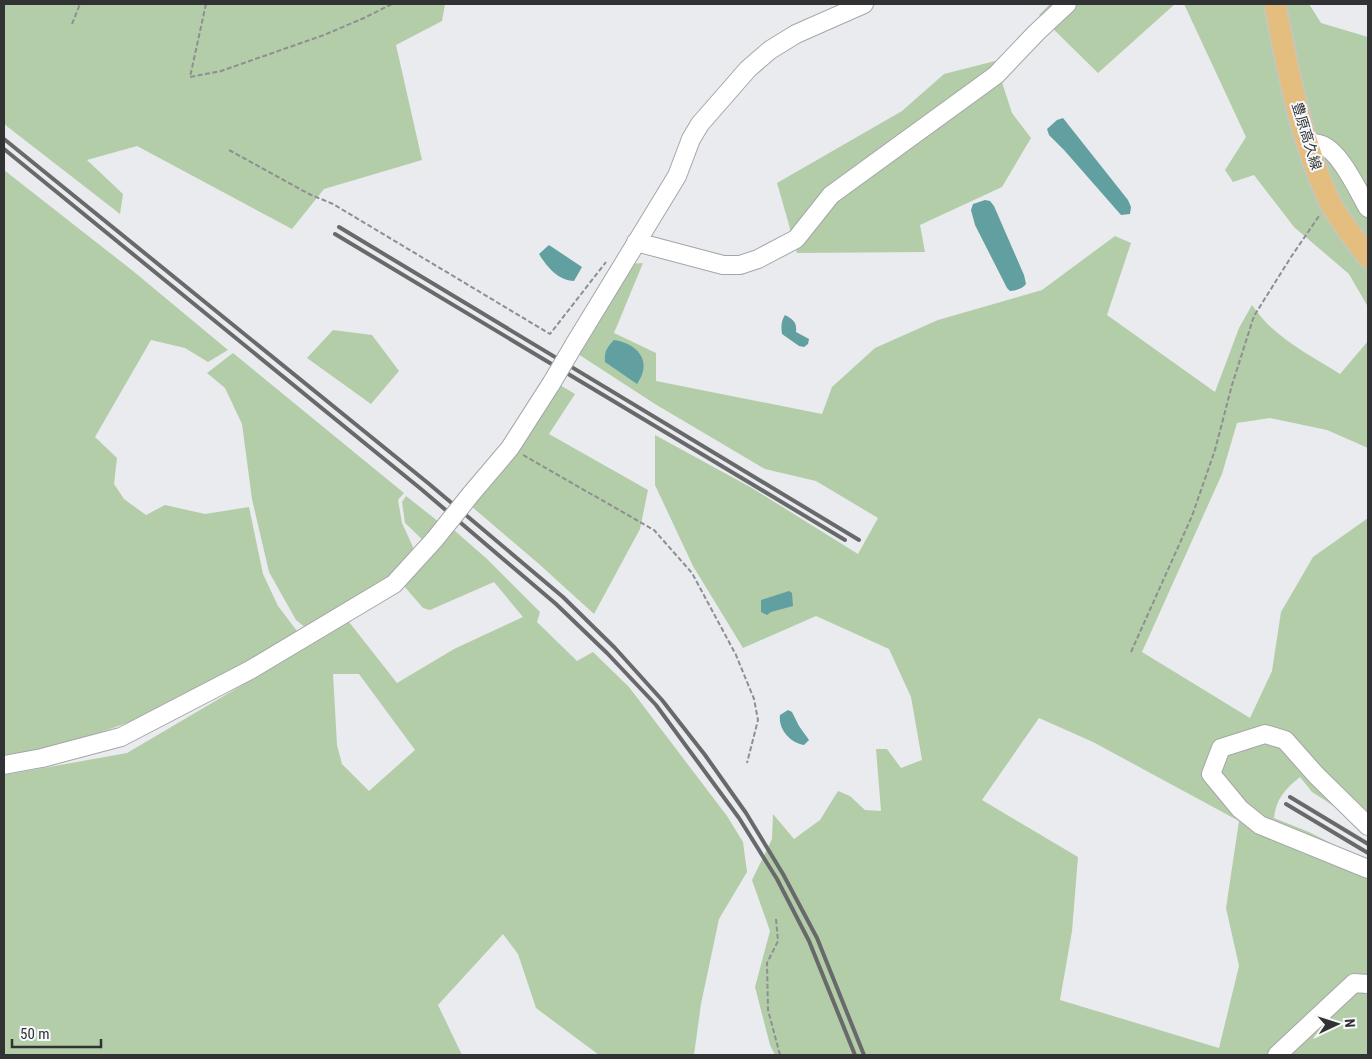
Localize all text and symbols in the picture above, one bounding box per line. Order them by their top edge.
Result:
street label: 豊原高久線 [1289,100,1325,172]
north arrow [1312,999,1362,1049]
scale bar [12,1016,101,1048]
text: N [1342,1018,1358,1028]
text: 50 m [20,1025,50,1043]

